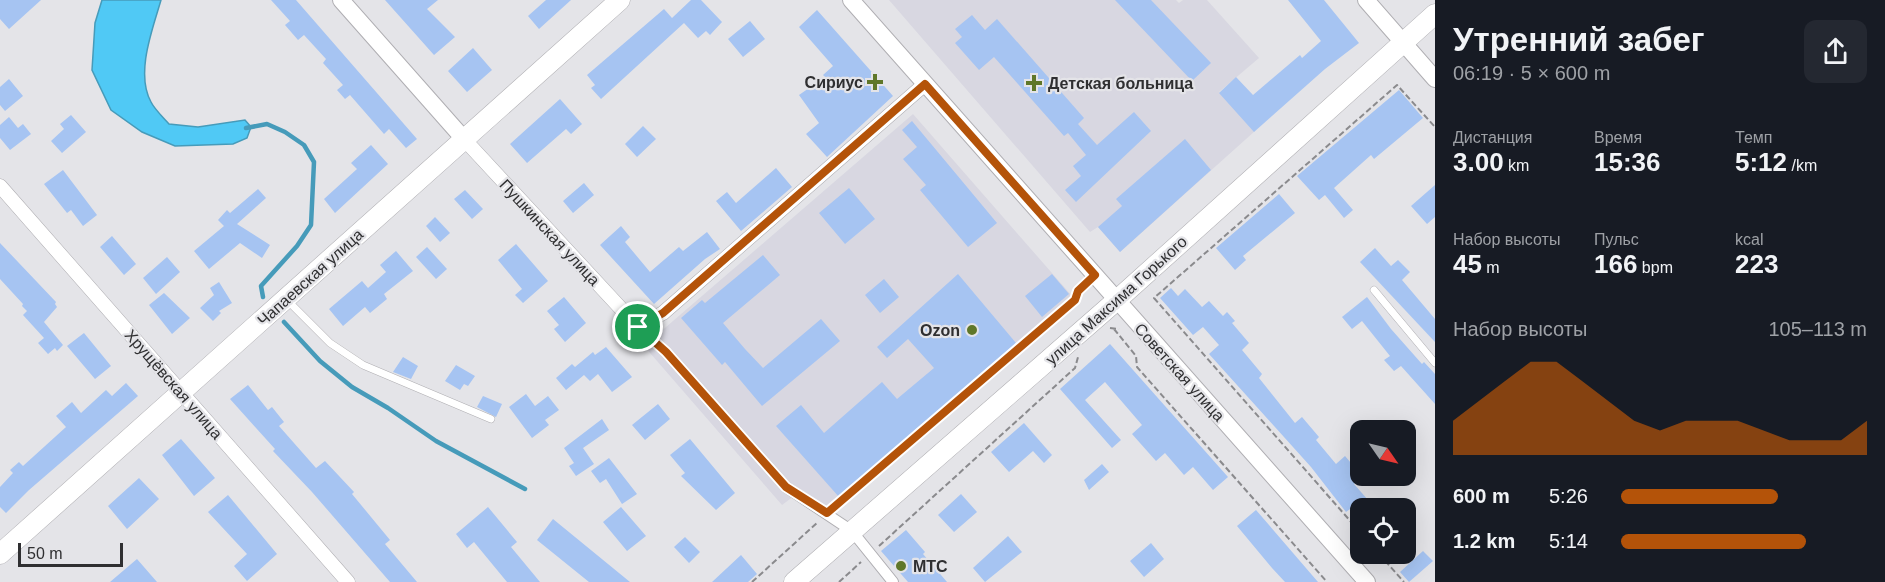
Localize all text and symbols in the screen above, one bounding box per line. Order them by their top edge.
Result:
button: share [1804,20,1867,83]
text: Утренний забег [1453,21,1705,58]
text: 06:19 · 5 × 600 m [1453,62,1610,84]
place label: Сириус [805,74,863,91]
marker: Детская больница [1025,74,1043,92]
marker: Сириус [868,75,882,89]
place label: Детская больница [1048,75,1193,92]
text: Дистанция [1453,129,1532,146]
text: Время [1594,129,1642,146]
text: Темп [1735,129,1772,146]
text: 3.00 [1453,147,1504,177]
text: 15:36 [1594,147,1661,177]
text: 5:12 [1735,147,1787,177]
text: km [1504,157,1529,174]
text: /km [1787,157,1817,174]
street label: Пушкинская улица [496,176,603,289]
street label: Чапаевская улица [254,226,367,329]
text: Набор высоты [1453,231,1560,248]
text: Пульс [1594,231,1639,248]
text: kcal [1735,231,1763,248]
street label: улица Максима Горького [1042,233,1190,368]
text: 45 [1453,249,1482,279]
text: 166 [1594,249,1637,279]
text: 223 [1735,249,1778,279]
text: m [1482,259,1500,276]
text: bpm [1637,259,1673,276]
pin [612,301,663,352]
icon: arrive [621,310,654,343]
text: Набор высоты [1453,318,1587,340]
text: 105–113 m [1768,318,1867,340]
street label: Советская улица [1131,320,1228,425]
place label: Ozon [920,322,960,339]
marker: Ozon [965,323,979,337]
street label: Хрущёвская улица [122,326,226,442]
north arrow [1350,420,1416,486]
map controls [1350,420,1416,564]
text: 600 m [1453,485,1510,507]
text: 5:26 [1549,485,1588,507]
button: locate [1350,498,1416,564]
text: 1.2 km [1453,530,1515,552]
text: 5:14 [1549,530,1588,552]
scale bar [18,540,123,568]
text: 50 m [27,545,63,562]
place label: МТС [913,558,948,575]
marker: МТС [894,559,908,573]

